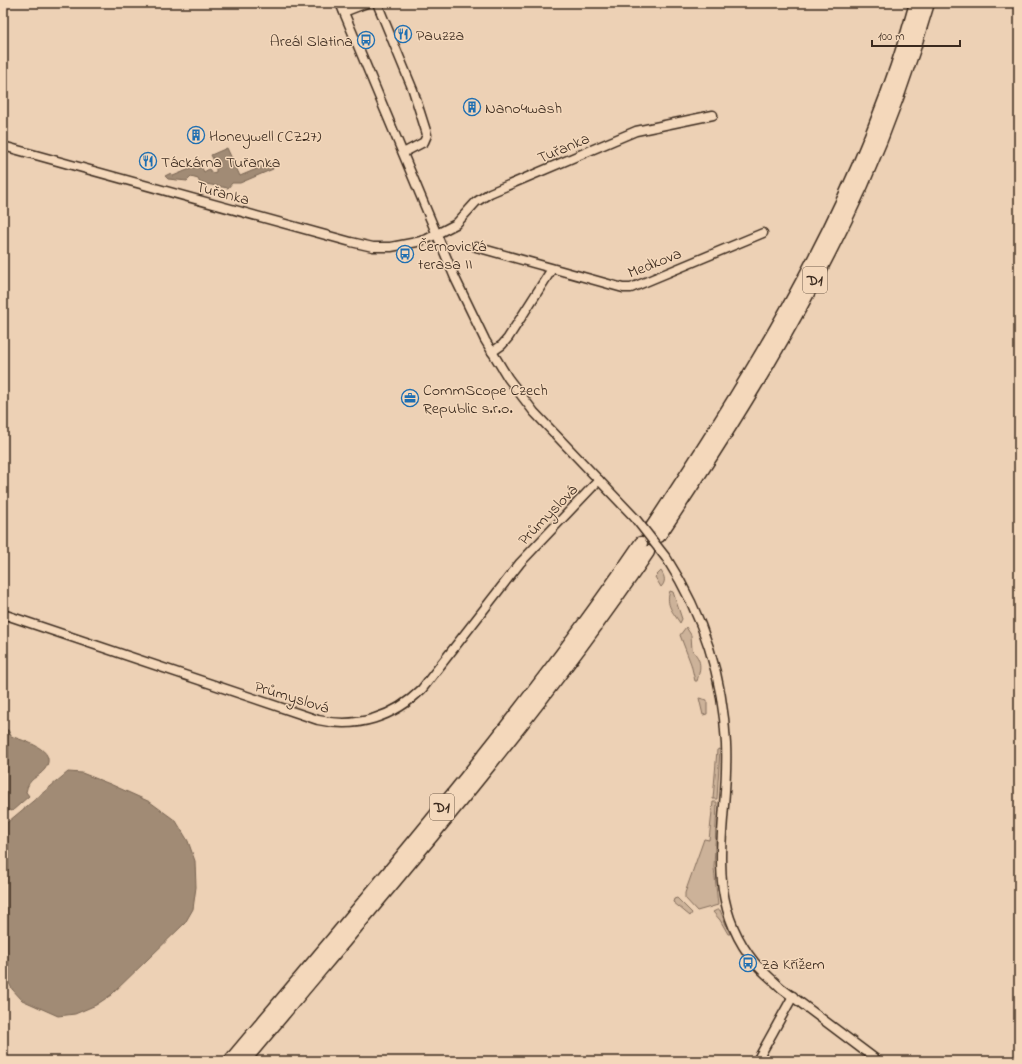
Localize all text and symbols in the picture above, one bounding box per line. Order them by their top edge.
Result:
scale bar [872,22,960,48]
restaurant icon: Pauzza [393,24,413,44]
place label: Pauzza [416,24,464,48]
text: 100 m [878,28,905,46]
place label: Areál Slatina [270,30,353,54]
bus stop icon: Areál Slatina [356,30,376,50]
building icon: Nano4wash [462,97,482,117]
place label: Nano4wash [485,97,562,121]
building icon: Honeywell (CZ27) [186,125,206,145]
place label: Honeywell (CZ27) [209,125,322,149]
street label: Tuřanka [534,127,594,171]
restaurant icon: Táckárna Tuřanka [138,151,158,171]
place label: Táckárna Tuřanka [161,151,280,175]
street label: Tuřanka [193,175,252,213]
place label: Černovická terasa II [418,235,486,277]
street label: Medkova [624,242,685,285]
bus stop icon: Černovická terasa II [395,244,415,264]
road number: D1 [803,267,827,293]
place label: CommScope Czech Republic s.r.o. [423,379,548,421]
office icon: CommScope Czech Republic s.r.o. [400,388,420,408]
street label: Průmyslová [513,479,584,551]
street label: Průmyslová [251,675,332,721]
road number: D1 [430,794,454,820]
bus stop icon: Za Křížem [738,953,758,973]
place label: Za Křížem [761,953,825,977]

